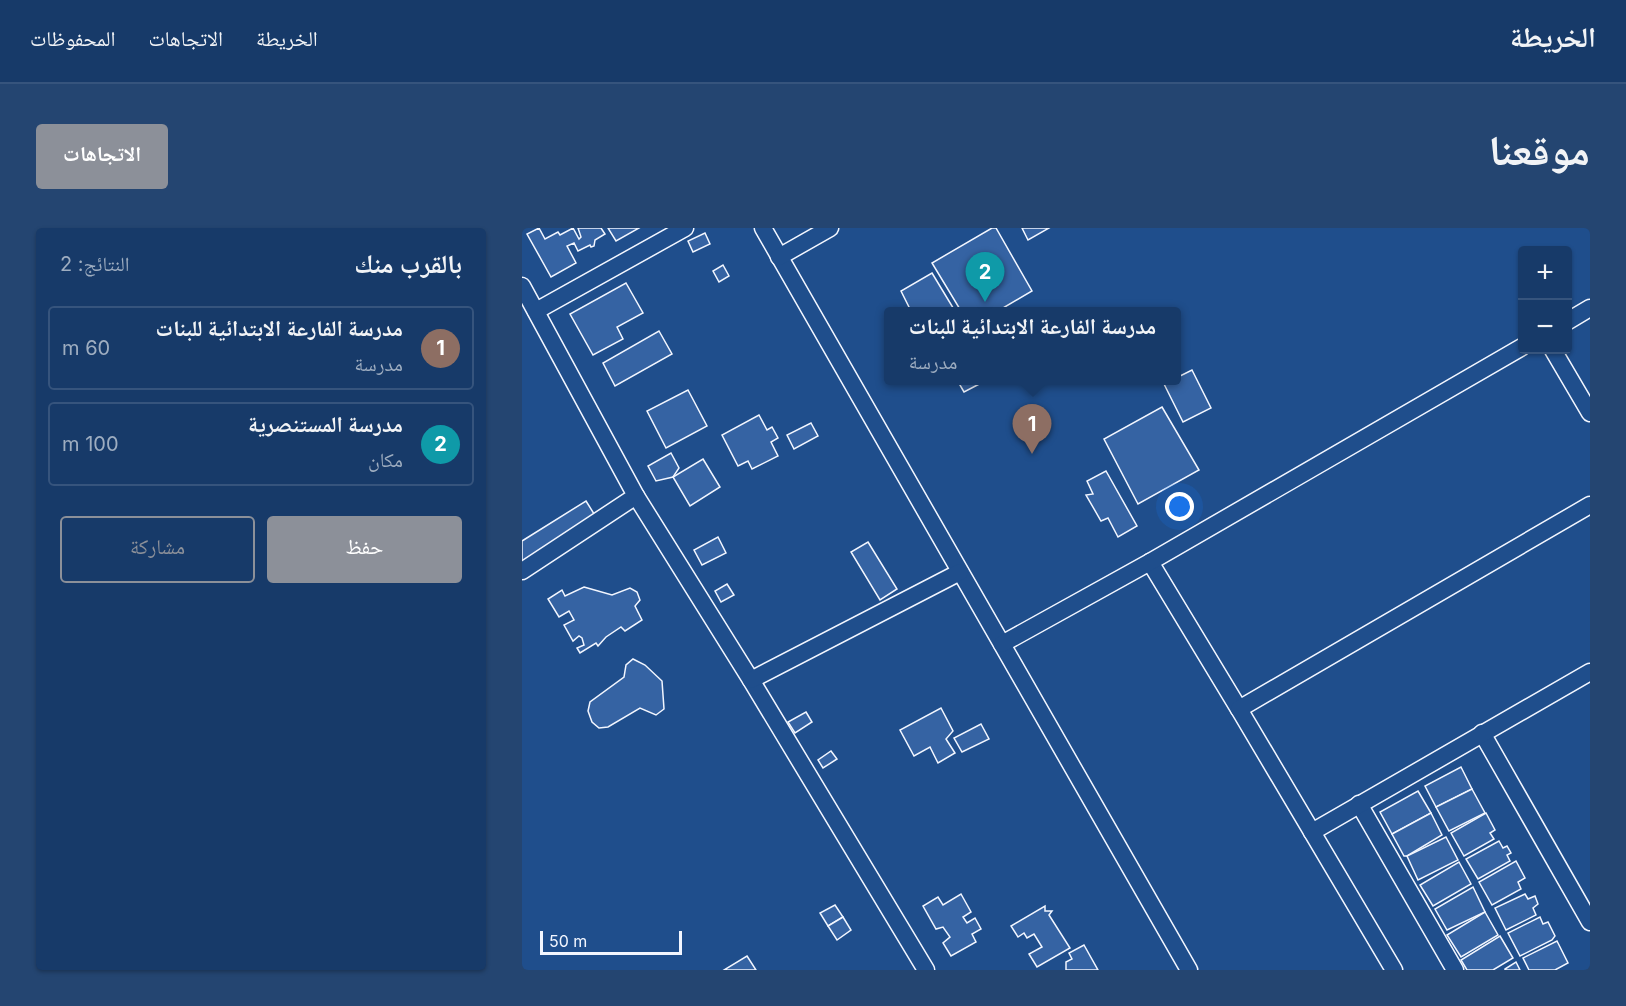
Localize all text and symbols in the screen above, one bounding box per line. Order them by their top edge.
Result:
text: الخريطة [1510,20,1596,54]
text: المحفوظات [30,26,115,51]
text: الاتجاهات [148,26,223,51]
text: الخريطة [256,26,318,51]
button: الاتجاهات [36,124,168,189]
text: موقعنا [1489,124,1590,175]
map controls [1518,246,1572,354]
button: + [1518,246,1572,300]
text: بالقرب منك [354,248,462,279]
text: النتائج: 2 [60,252,130,276]
pin: 2 [966,253,1004,302]
button: − [1518,300,1572,354]
popup [884,307,1181,385]
text: مدرسة الفارعة الابتدائية للبنات [909,313,1156,339]
text: مدرسة الفارعة الابتدائية للبنات [156,315,403,341]
text: 60 m [62,336,110,360]
text: 1 [436,336,445,360]
text: مدرسة [909,350,957,374]
text: مدرسة [354,352,403,376]
pin: 1 [1012,404,1052,454]
text: مدرسة المستنصرية [248,411,403,437]
text: 100 m [62,432,119,456]
text: 2 [434,432,447,456]
text: مكان [368,448,403,472]
your location [1165,492,1194,521]
button: مشاركة [60,516,255,583]
button: حفظ [267,516,462,583]
scale bar [540,928,682,956]
text: 50 m [549,931,587,951]

